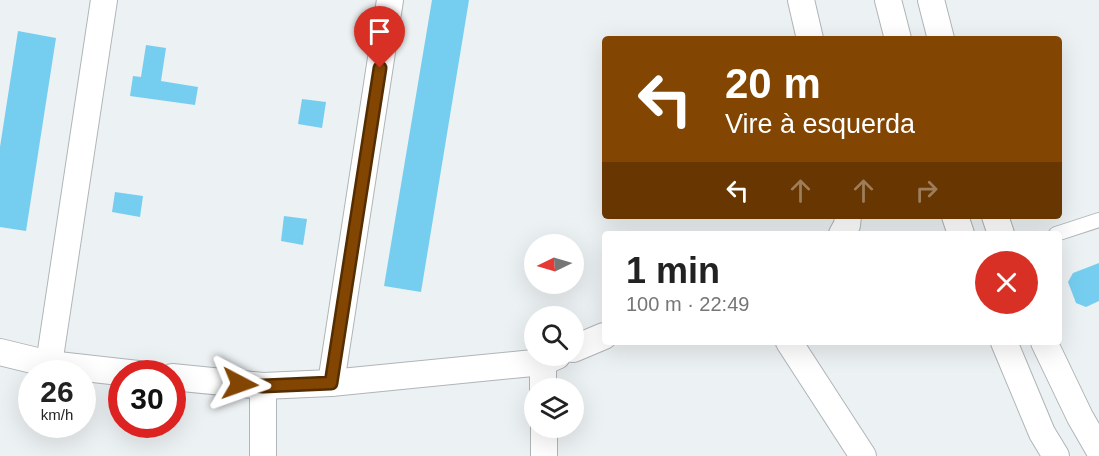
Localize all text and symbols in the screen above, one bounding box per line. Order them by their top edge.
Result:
pin [354,6,405,68]
icon: arrive [363,15,396,48]
icon: left [626,60,704,138]
text: 20 m [725,60,821,107]
text: Vire à esquerda [725,109,915,139]
icon: left [721,174,754,207]
icon: ahead [784,174,817,207]
icon: ahead [847,174,880,207]
icon: right [910,174,943,207]
north arrow [524,234,584,294]
map controls [524,234,584,438]
text: 1 min [626,250,720,291]
button: close [975,251,1038,314]
text: 100 m · 22:49 [626,293,749,315]
button: search [524,306,584,366]
position arrow [208,352,272,416]
speed limit sign: 30 [108,360,186,438]
text: 26 [40,375,74,408]
button: layers [524,378,584,438]
text: km/h [41,406,73,423]

